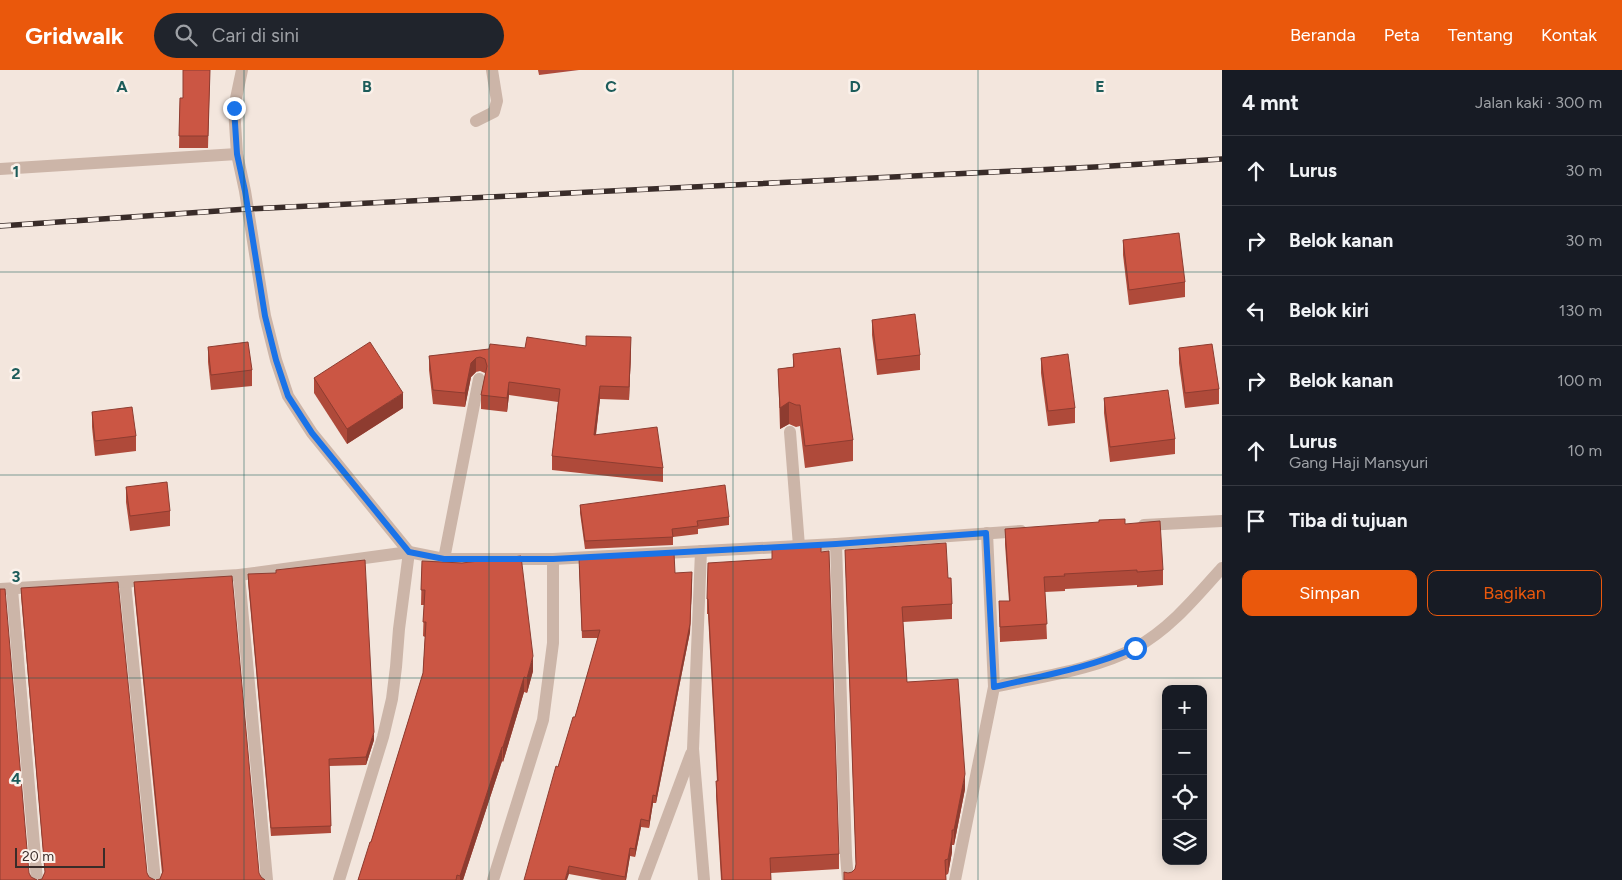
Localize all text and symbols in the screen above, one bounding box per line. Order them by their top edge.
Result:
search box [154,13,504,58]
text: Gridwalk [25,21,124,50]
icon: search [172,21,200,49]
text: Cari di sini [212,24,299,47]
text: Beranda [1290,24,1356,46]
text: Peta [1384,24,1420,46]
text: Tentang [1448,24,1513,46]
text: Kontak [1541,24,1597,46]
text: A [116,77,128,96]
text: B [362,77,372,96]
text: C [605,77,617,96]
text: D [849,77,861,96]
text: E [1095,77,1105,96]
text: 4 mnt [1242,90,1299,115]
text: Jalan kaki · 300 m [1475,93,1602,112]
route end [223,97,246,120]
icon: ahead [1242,157,1270,185]
text: Lurus [1289,159,1337,182]
text: 30 m [1565,161,1602,180]
text: 1 [13,162,19,181]
icon: right [1242,227,1270,255]
text: Belok kanan [1289,229,1393,252]
text: 30 m [1565,231,1602,250]
icon: left [1242,297,1270,325]
text: Belok kiri [1289,299,1369,322]
text: 130 m [1559,301,1602,320]
text: 2 [11,364,21,383]
icon: right [1242,367,1270,395]
text: Belok kanan [1289,369,1393,392]
text: 100 m [1557,371,1602,390]
text: Lurus [1289,430,1337,453]
icon: ahead [1242,437,1270,465]
text: 10 m [1568,441,1602,460]
text: Gang Haji Mansyuri [1289,453,1428,472]
icon: arrive [1242,507,1270,535]
text: Tiba di tujuan [1289,509,1408,532]
text: 3 [12,567,21,586]
button: Simpan [1242,570,1417,616]
button: Bagikan [1427,570,1602,616]
route start [1124,637,1147,660]
map controls [1162,685,1207,865]
button: + [1162,685,1207,730]
button: − [1162,730,1207,775]
text: 4 [11,769,21,788]
button: locate [1162,775,1207,820]
button: layers [1162,820,1207,865]
scale bar [15,845,105,868]
text: 20 m [22,848,54,865]

